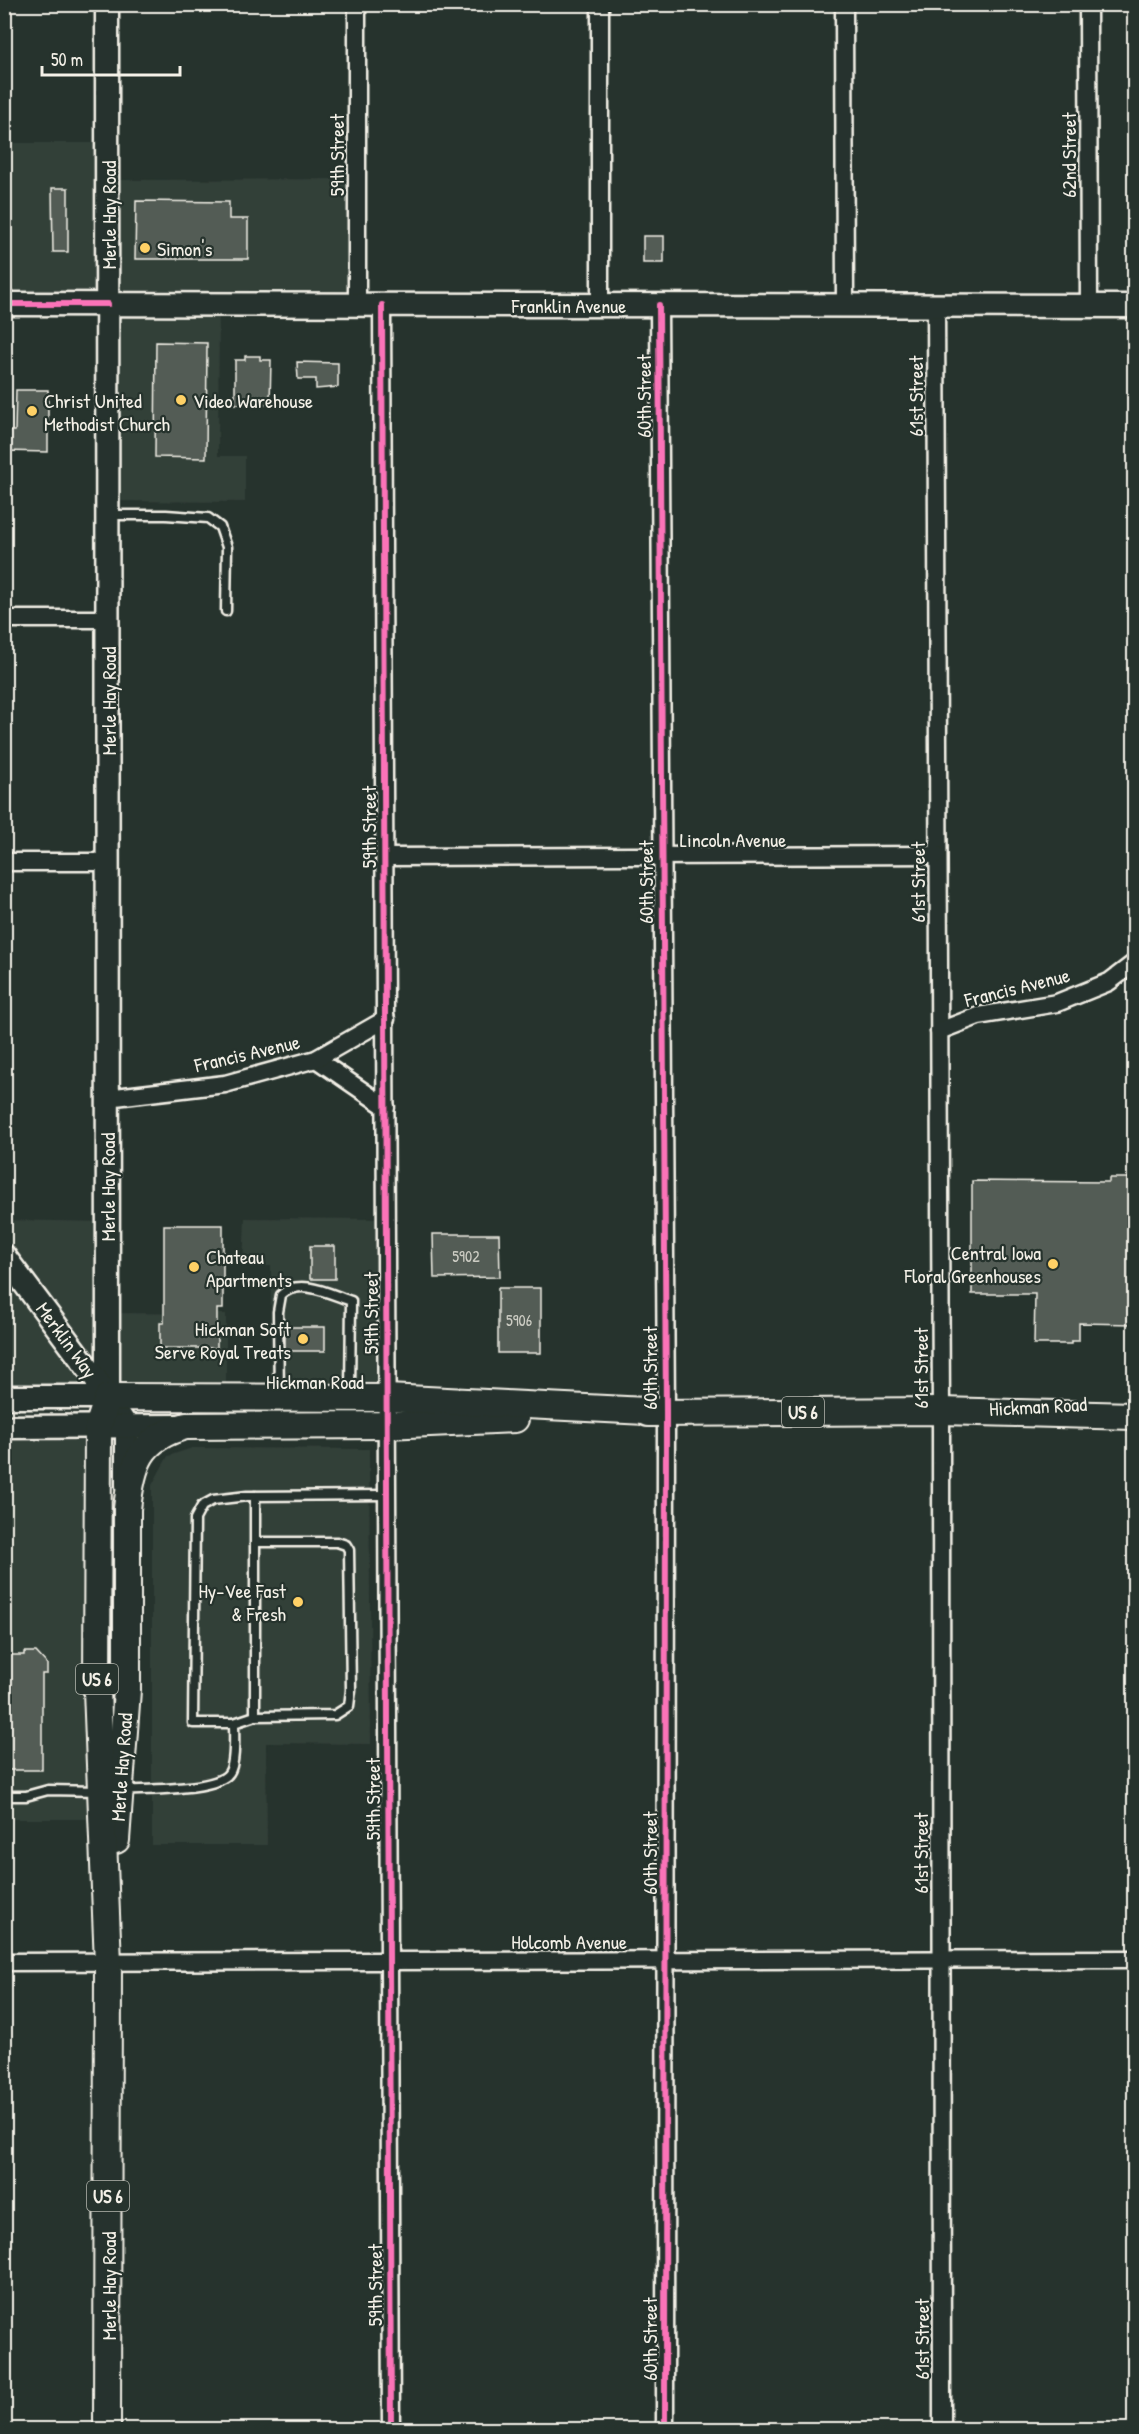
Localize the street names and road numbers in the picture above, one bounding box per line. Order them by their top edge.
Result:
street label: 62nd Street [1055,111,1082,198]
street label: 59th Street [323,113,350,196]
street label: Merle Hay Road [95,161,122,269]
street label: Franklin Avenue [511,292,626,319]
street label: 60th Street [630,353,657,438]
street label: 61st Street [902,354,929,436]
street label: Merle Hay Road [95,647,122,755]
street label: 59th Street [355,785,382,868]
street label: Lincoln Avenue [680,826,786,853]
street label: 60th Street [632,839,659,924]
street label: 61st Street [904,840,931,922]
street label: Francis Avenue [961,961,1072,1013]
street label: Francis Avenue [191,1028,302,1078]
street label: Merle Hay Road [94,1133,121,1241]
street label: 59th Street [357,1271,384,1354]
street label: Merklin Way [30,1296,104,1384]
street label: 60th Street [636,1325,663,1410]
street label: 61st Street [907,1326,934,1408]
street label: Hickman Road [266,1368,364,1395]
street label: Hickman Road [988,1390,1088,1422]
road number: US 6 [782,1397,824,1427]
road number: US 6 [76,1664,118,1694]
street label: Merle Hay Road [104,1712,138,1822]
street label: 59th Street [359,1757,386,1840]
street label: 60th Street [636,1810,663,1895]
street label: 61st Street [907,1811,934,1893]
street label: Holcomb Avenue [511,1928,627,1955]
road number: US 6 [87,2181,129,2211]
street label: Merle Hay Road [95,2232,122,2340]
street label: 59th Street [361,2243,388,2326]
street label: 60th Street [636,2296,663,2381]
street label: 61st Street [908,2297,935,2379]

